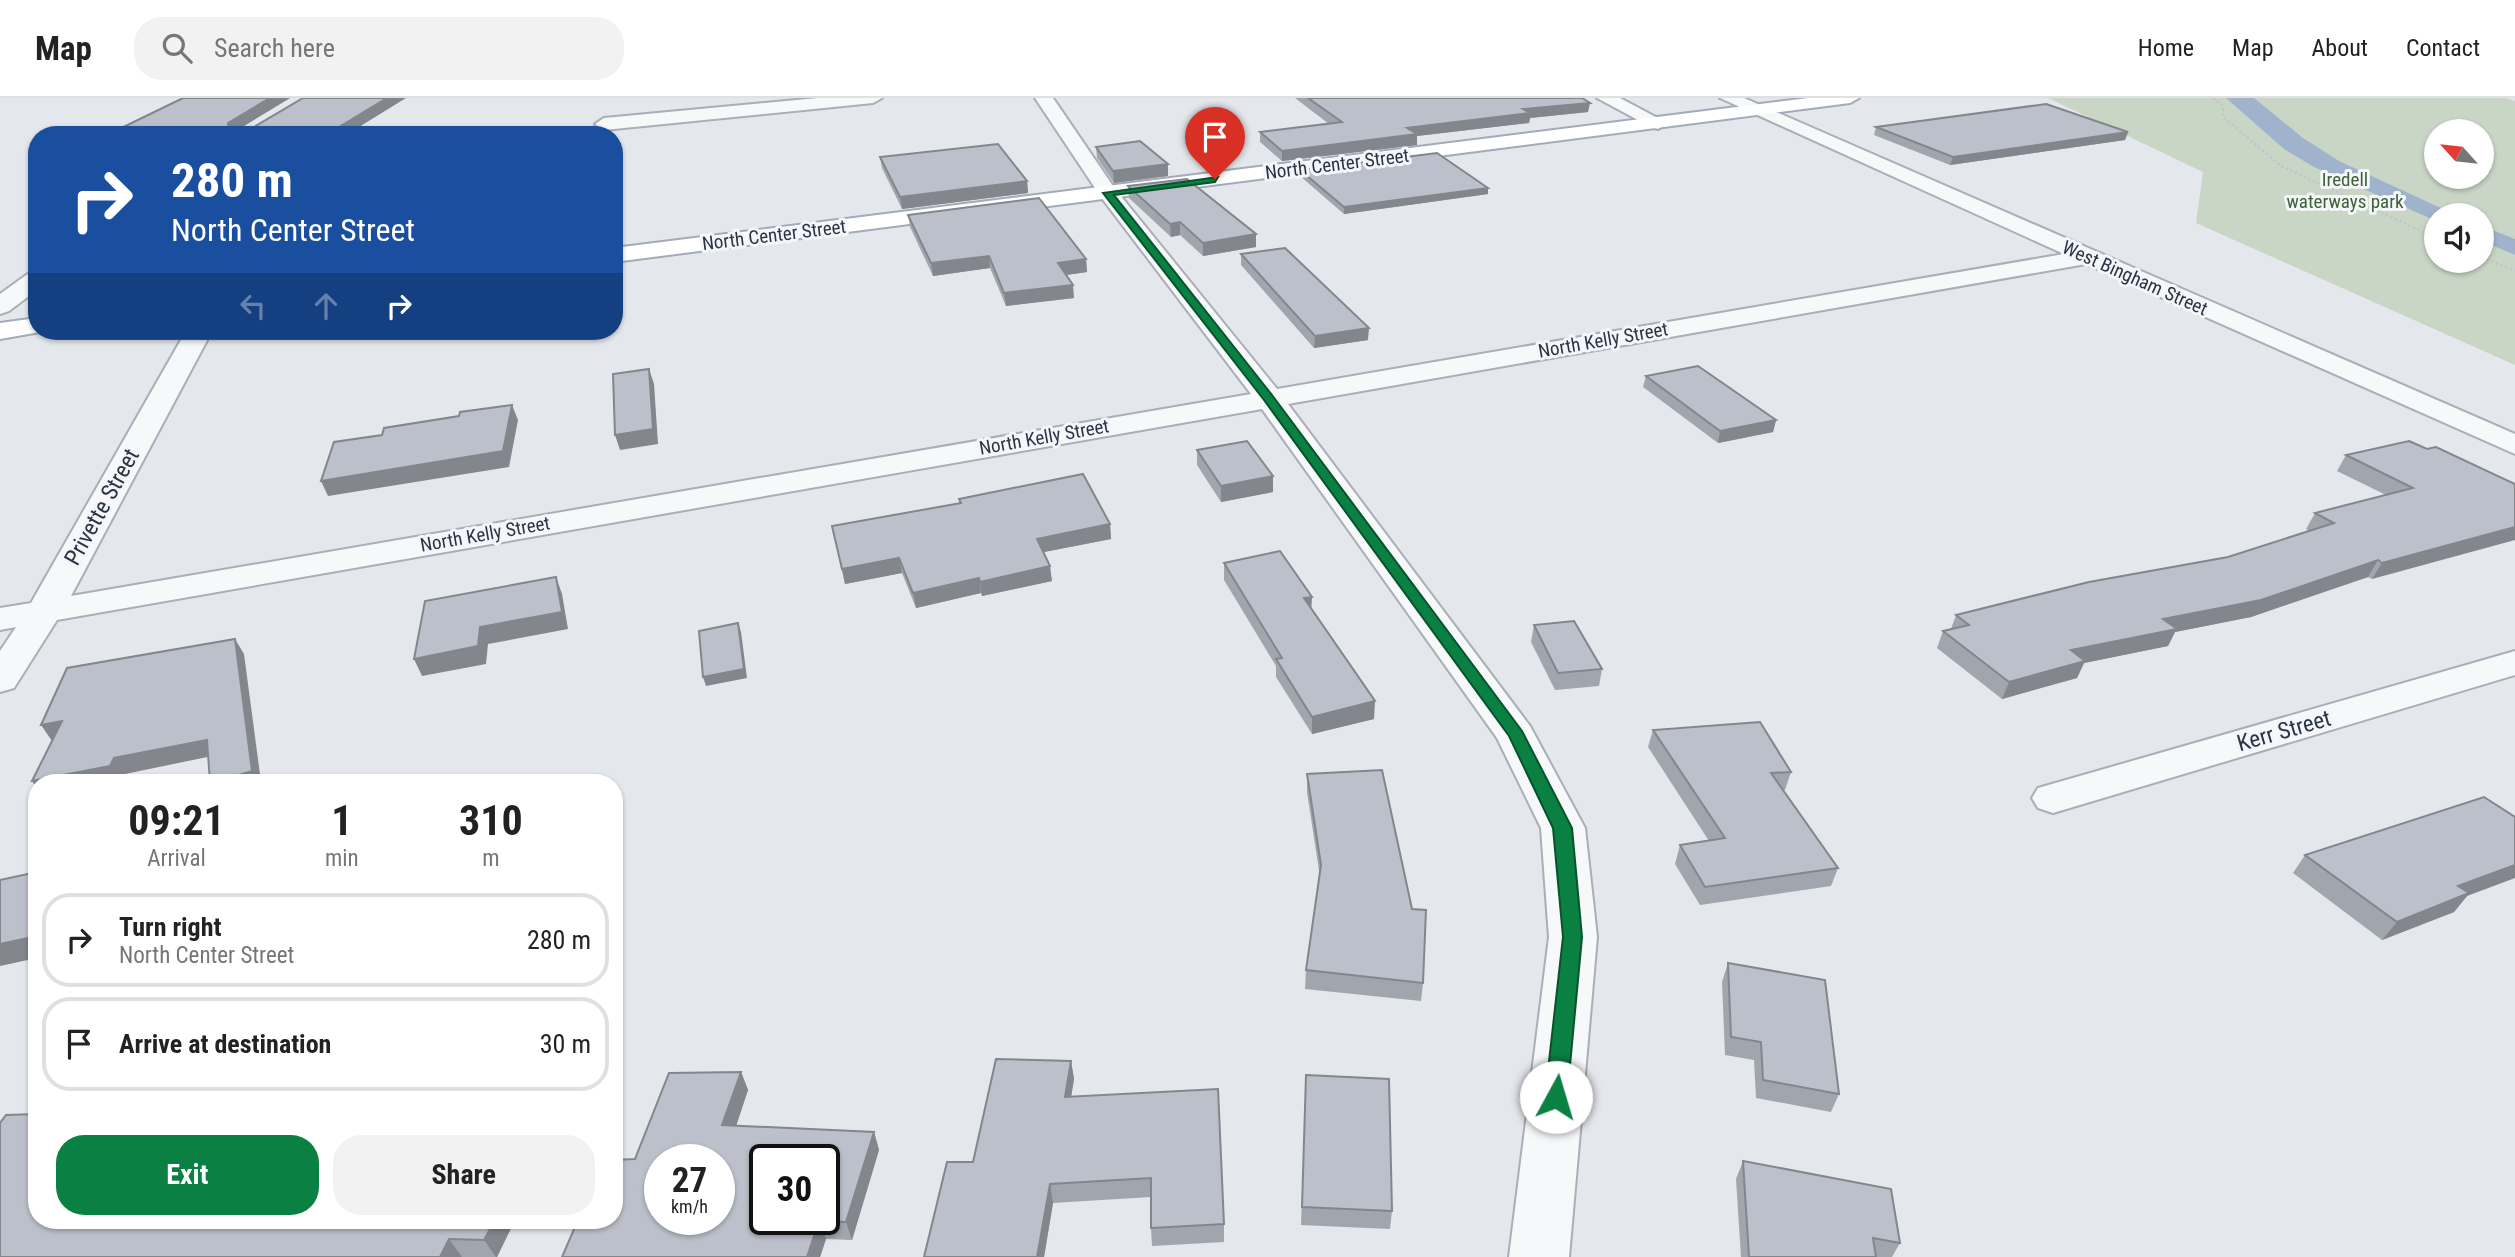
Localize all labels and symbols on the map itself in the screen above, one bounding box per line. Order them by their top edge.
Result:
pin [1185,107,1245,179]
north arrow [2424,119,2494,189]
street label: North Center Street [1264,144,1410,184]
park label: Iredell waterways park [2287,168,2404,213]
street label: North Center Street [701,215,847,255]
street label: West Bingham Street [2059,236,2211,320]
street label: North Kelly Street [1536,317,1670,363]
street label: North Kelly Street [977,414,1111,460]
street label: Privette Street [59,444,145,570]
street label: North Kelly Street [418,511,552,557]
street label: Kerr Street [2234,705,2334,757]
position arrow [1519,1060,1593,1134]
speed limit sign: 30 [749,1144,840,1235]

